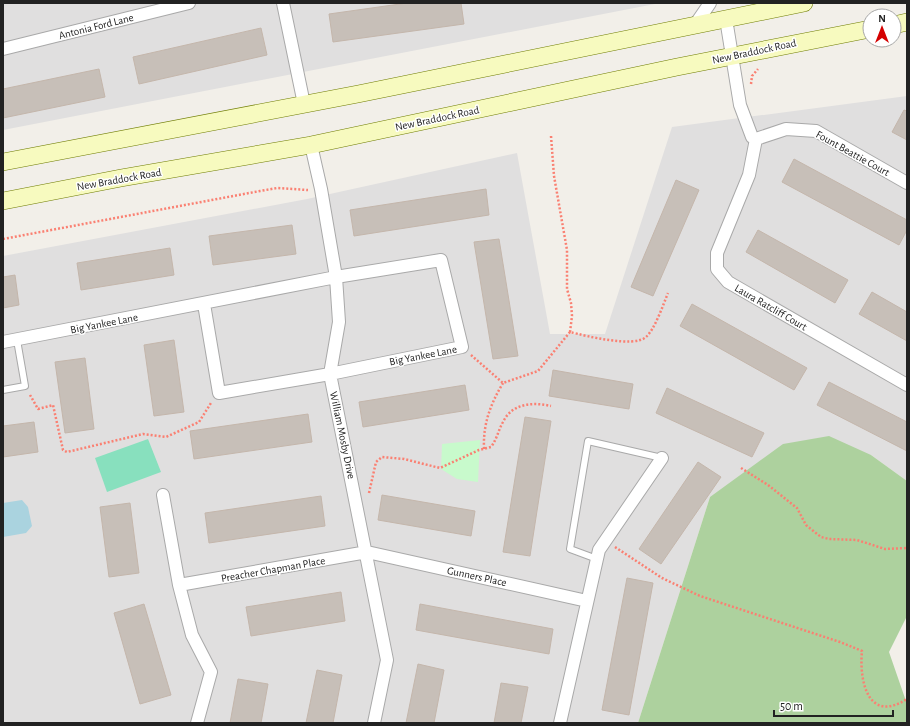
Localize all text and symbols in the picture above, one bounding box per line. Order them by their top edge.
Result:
north arrow [862,8,902,48]
street label: Antonia Ford Lane [58,12,135,41]
text: N [878,13,886,24]
street label: New Braddock Road [711,37,797,66]
street label: New Braddock Road [394,104,480,133]
street label: Fount Beattie Court [814,129,892,178]
street label: New Braddock Road [76,167,163,192]
street label: Laura Ratcliff Court [733,282,809,333]
street label: Big Yankee Lane [69,312,139,335]
street label: Big Yankee Lane [388,344,458,367]
street label: William Mosby Drive [328,390,357,480]
street label: Preacher Chapman Place [220,555,326,584]
street label: Gunners Place [446,565,508,588]
scale bar [774,692,893,718]
text: 50 m [780,700,803,712]

